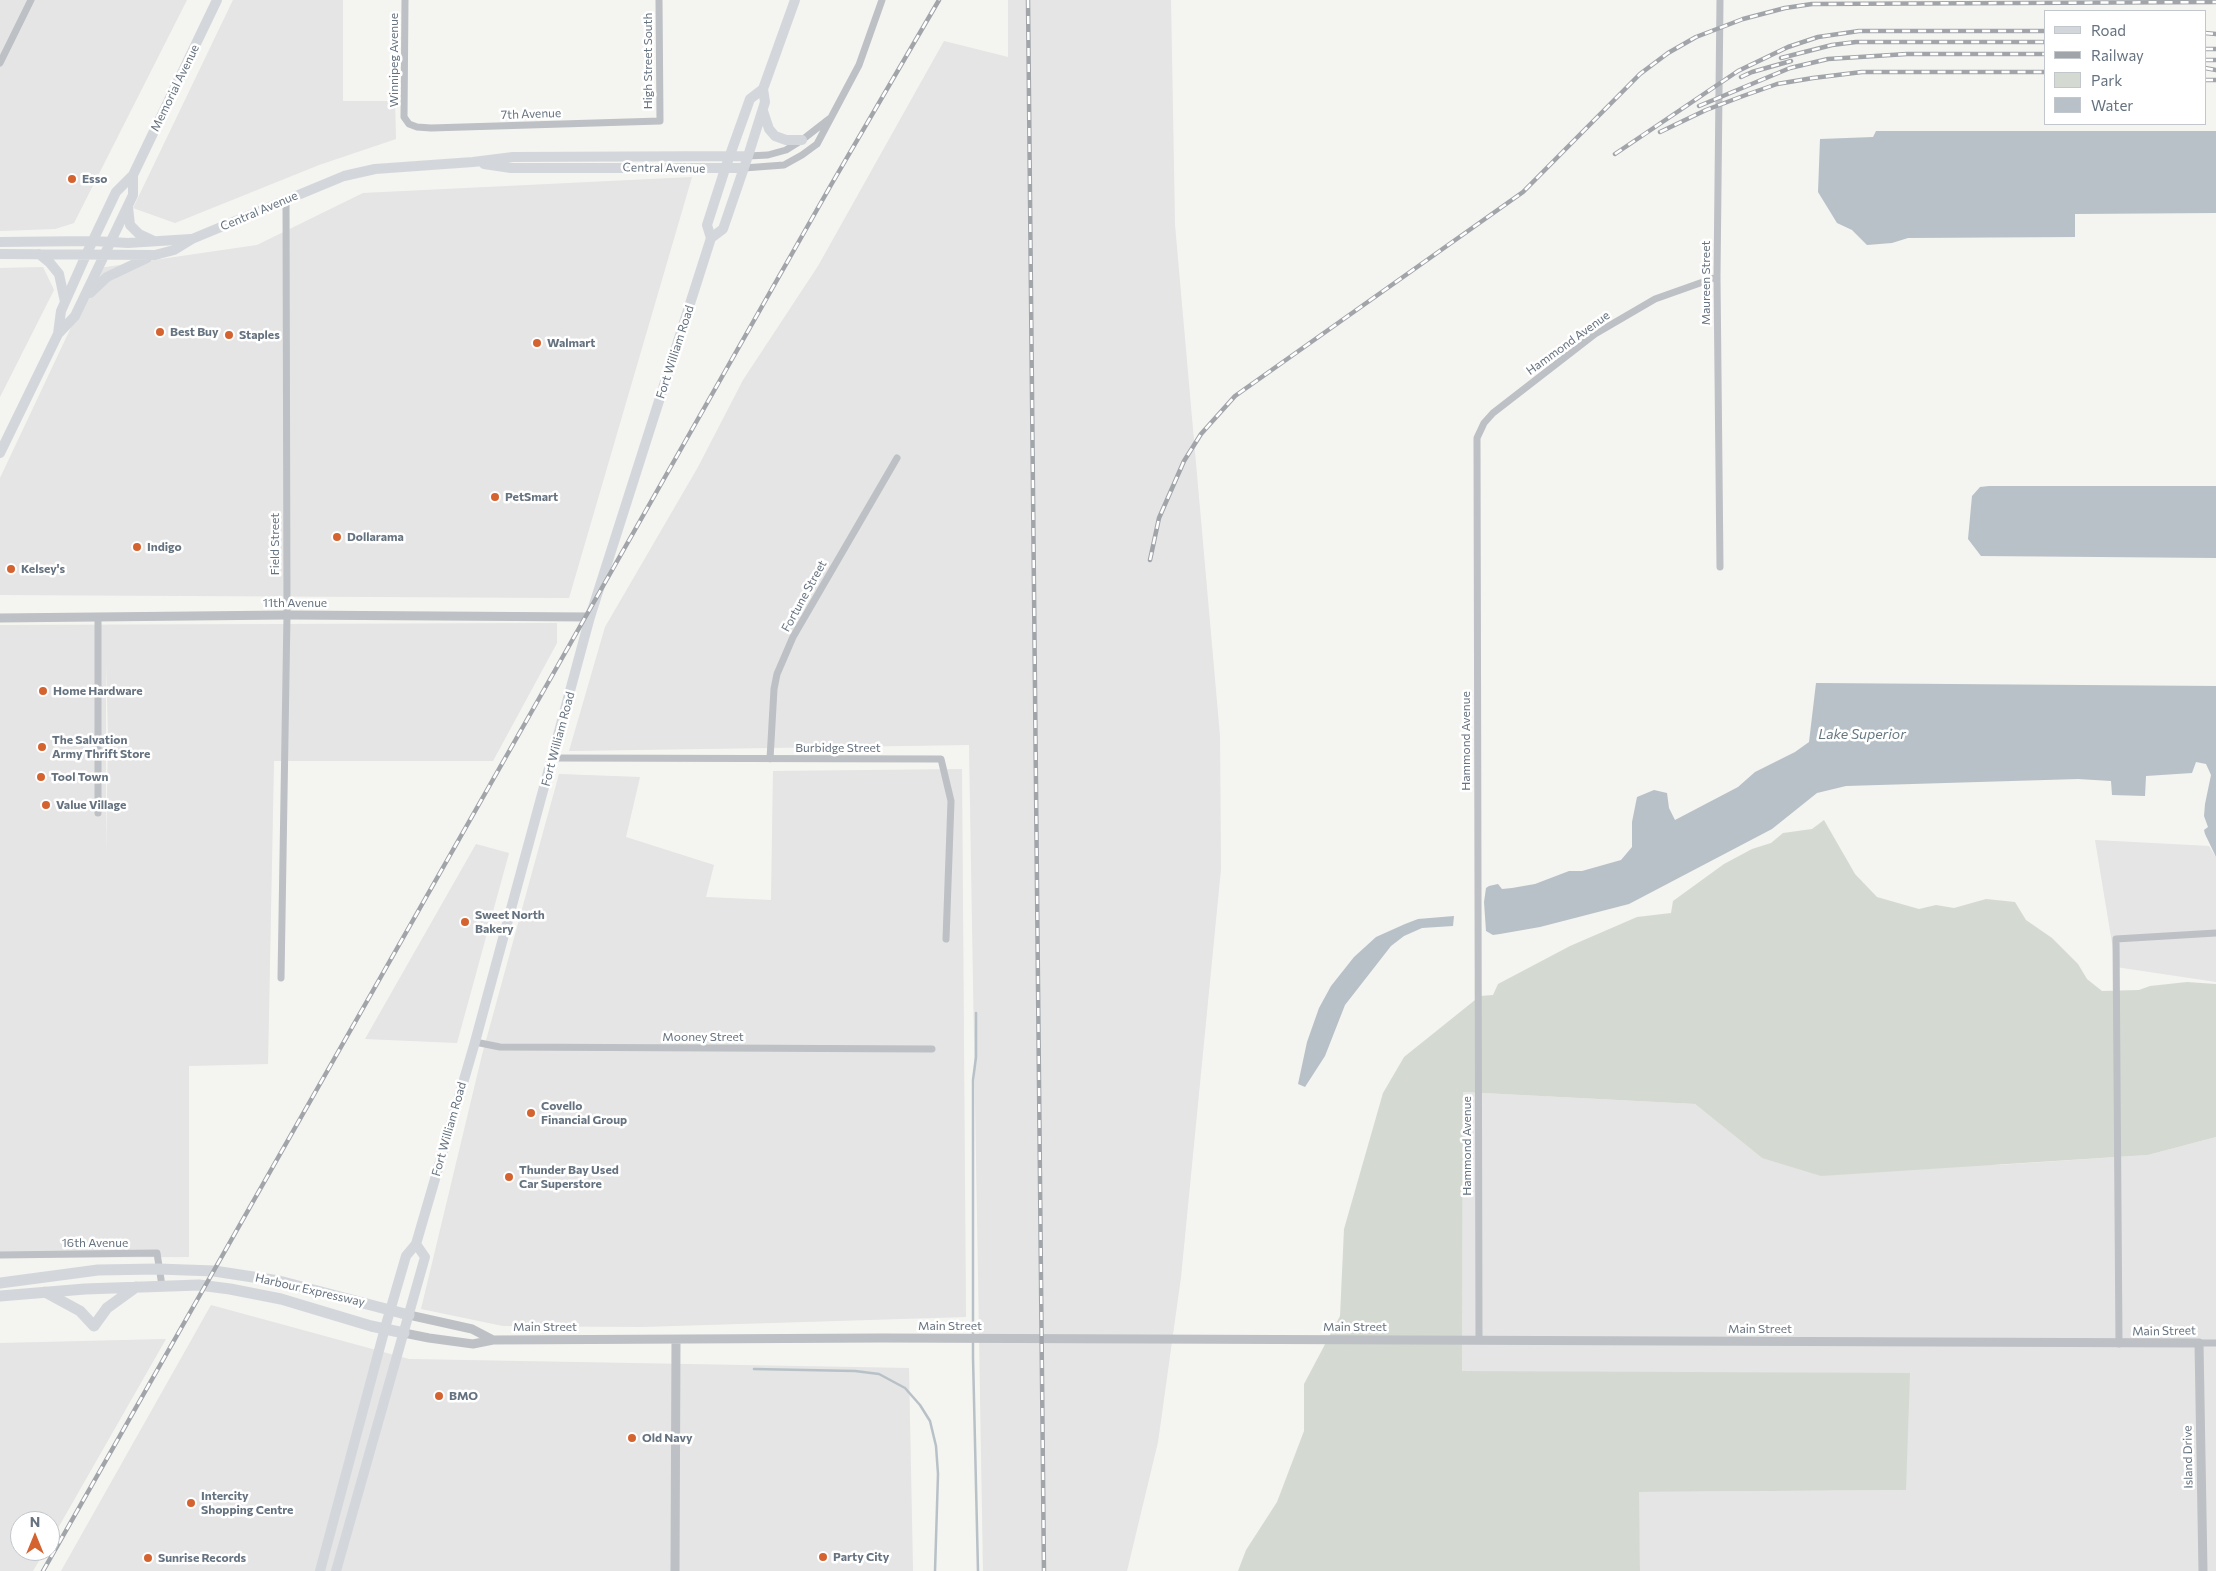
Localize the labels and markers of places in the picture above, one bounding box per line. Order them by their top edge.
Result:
place label: Esso [82,172,107,186]
marker: Esso [66,173,78,185]
place label: Best Buy [170,325,219,339]
marker: Best Buy [154,326,166,338]
place label: Staples [239,328,280,342]
marker: Staples [223,329,235,341]
place label: Walmart [547,336,595,350]
marker: Walmart [531,337,543,349]
place label: PetSmart [505,490,558,504]
marker: PetSmart [489,491,501,503]
place label: Dollarama [347,530,404,544]
marker: Dollarama [331,531,343,543]
place label: Indigo [147,540,182,554]
marker: Indigo [131,541,143,553]
place label: Kelsey's [21,562,65,576]
marker: Kelsey's [5,563,17,575]
place label: Home Hardware [53,684,143,698]
marker: Home Hardware [37,685,49,697]
place label: The Salvation Army Thrift Store [52,733,150,761]
marker: The Salvation Army Thrift Store [36,741,48,753]
place label: Tool Town [51,770,108,784]
marker: Tool Town [35,771,47,783]
place label: Value Village [56,798,126,812]
marker: Value Village [40,799,52,811]
place label: Sweet North Bakery [475,908,545,936]
marker: Sweet North Bakery [459,916,471,928]
place label: Covello Financial Group [541,1099,627,1127]
marker: Covello Financial Group [525,1107,537,1119]
place label: Thunder Bay Used Car Superstore [519,1163,619,1191]
marker: Thunder Bay Used Car Superstore [503,1171,515,1183]
place label: BMO [449,1389,478,1403]
marker: BMO [433,1390,445,1402]
place label: Old Navy [642,1431,693,1445]
marker: Old Navy [626,1432,638,1444]
place label: Intercity Shopping Centre [201,1489,293,1517]
marker: Intercity Shopping Centre [185,1497,197,1509]
place label: Party City [833,1550,889,1564]
place label: Sunrise Records [158,1551,246,1565]
marker: Party City [817,1551,829,1563]
marker: Sunrise Records [142,1552,154,1564]

